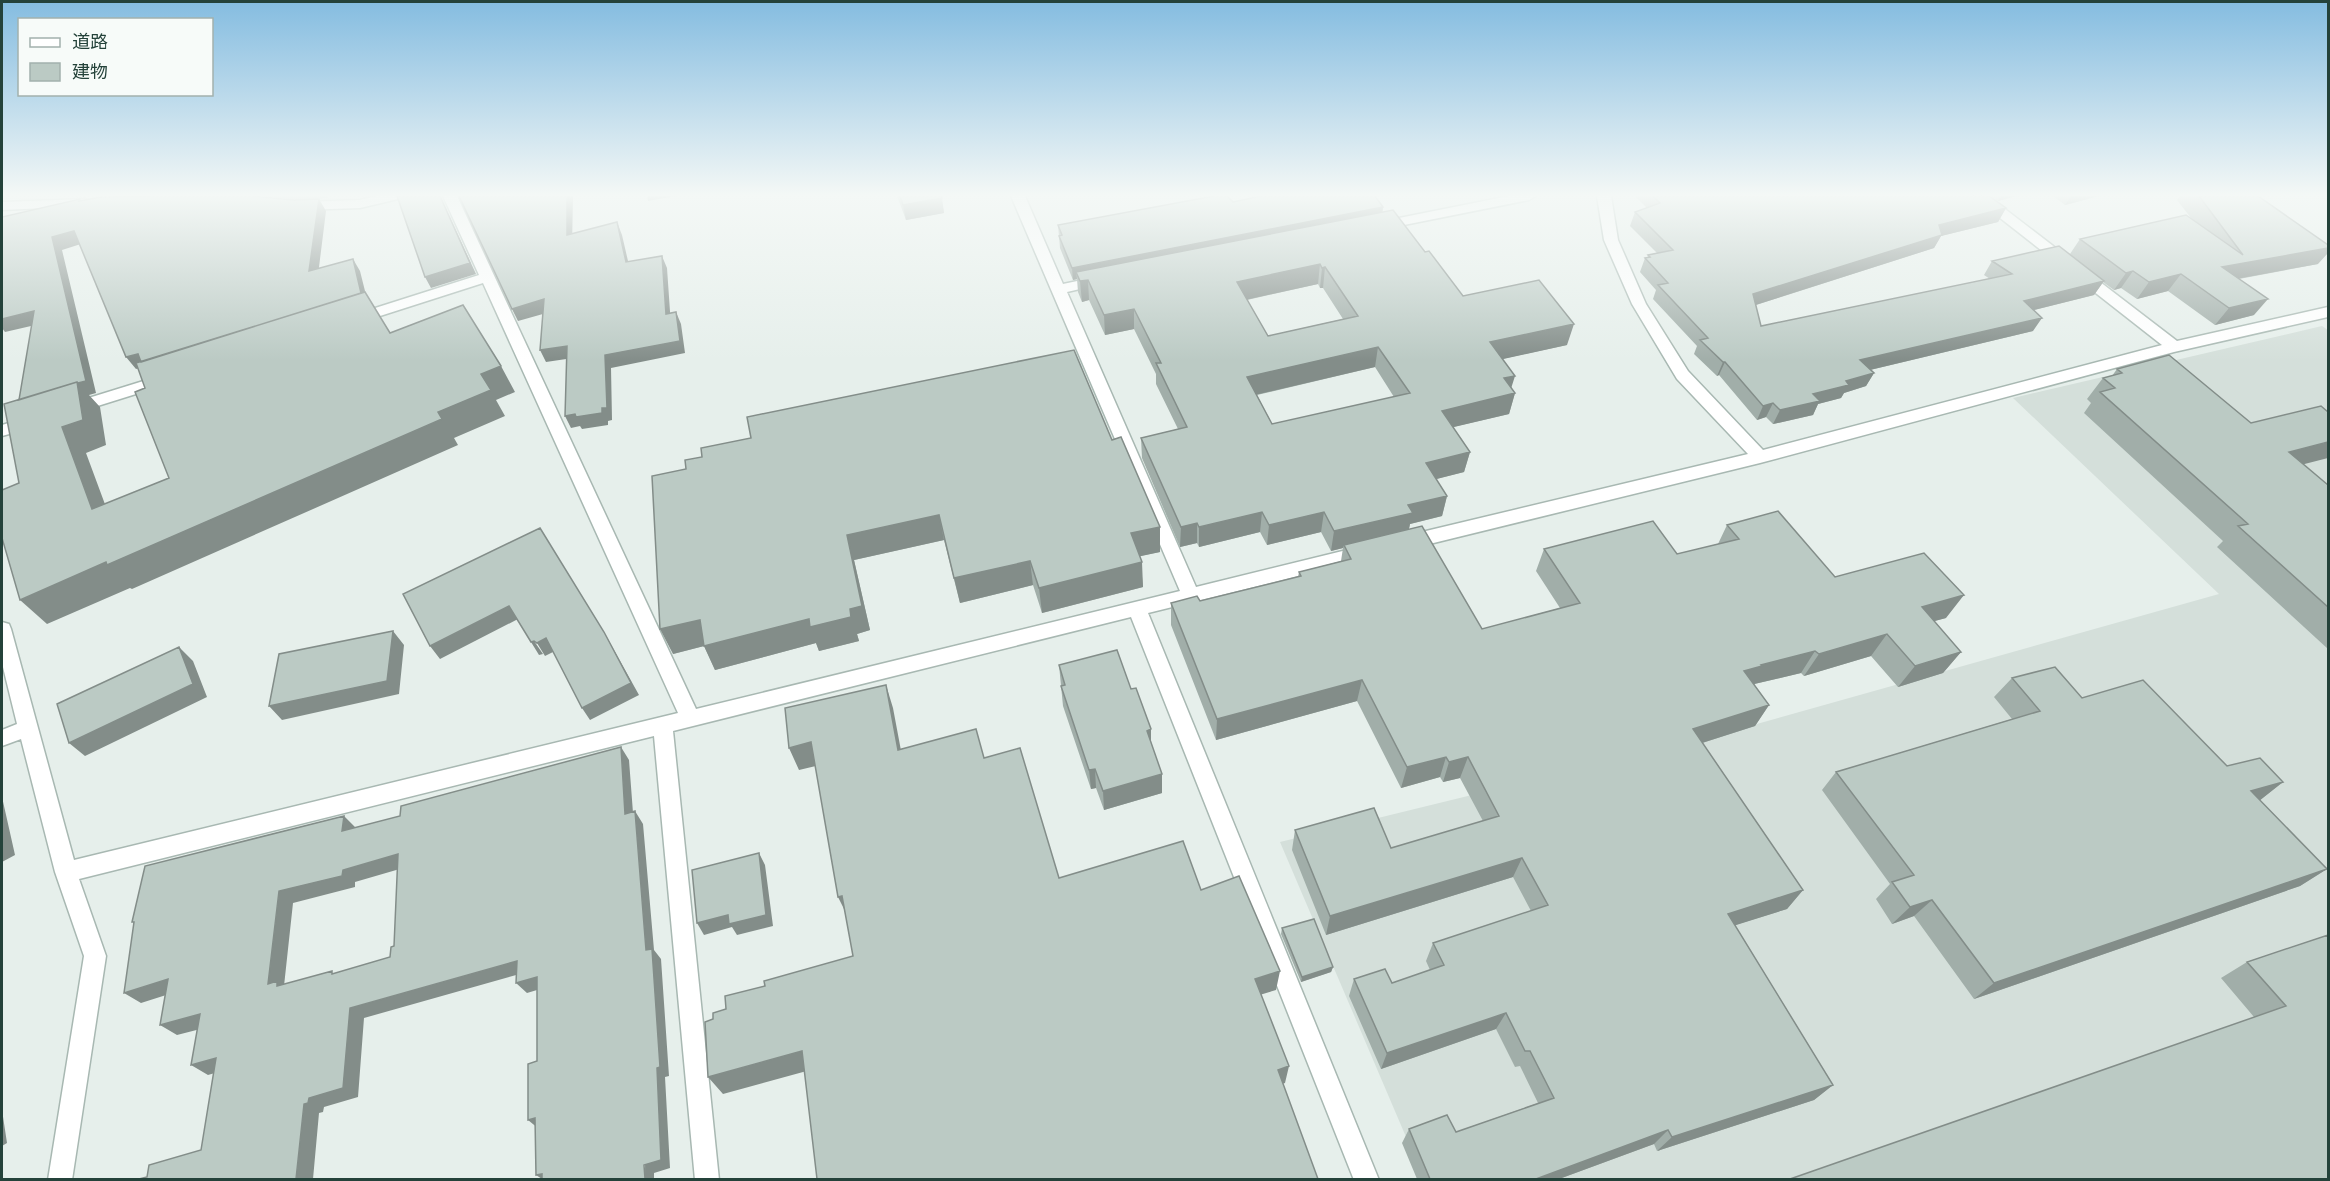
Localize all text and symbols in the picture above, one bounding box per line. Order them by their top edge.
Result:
legend [18,18,213,96]
text: 道路 [72,30,108,52]
text: 建物 [72,60,108,82]

